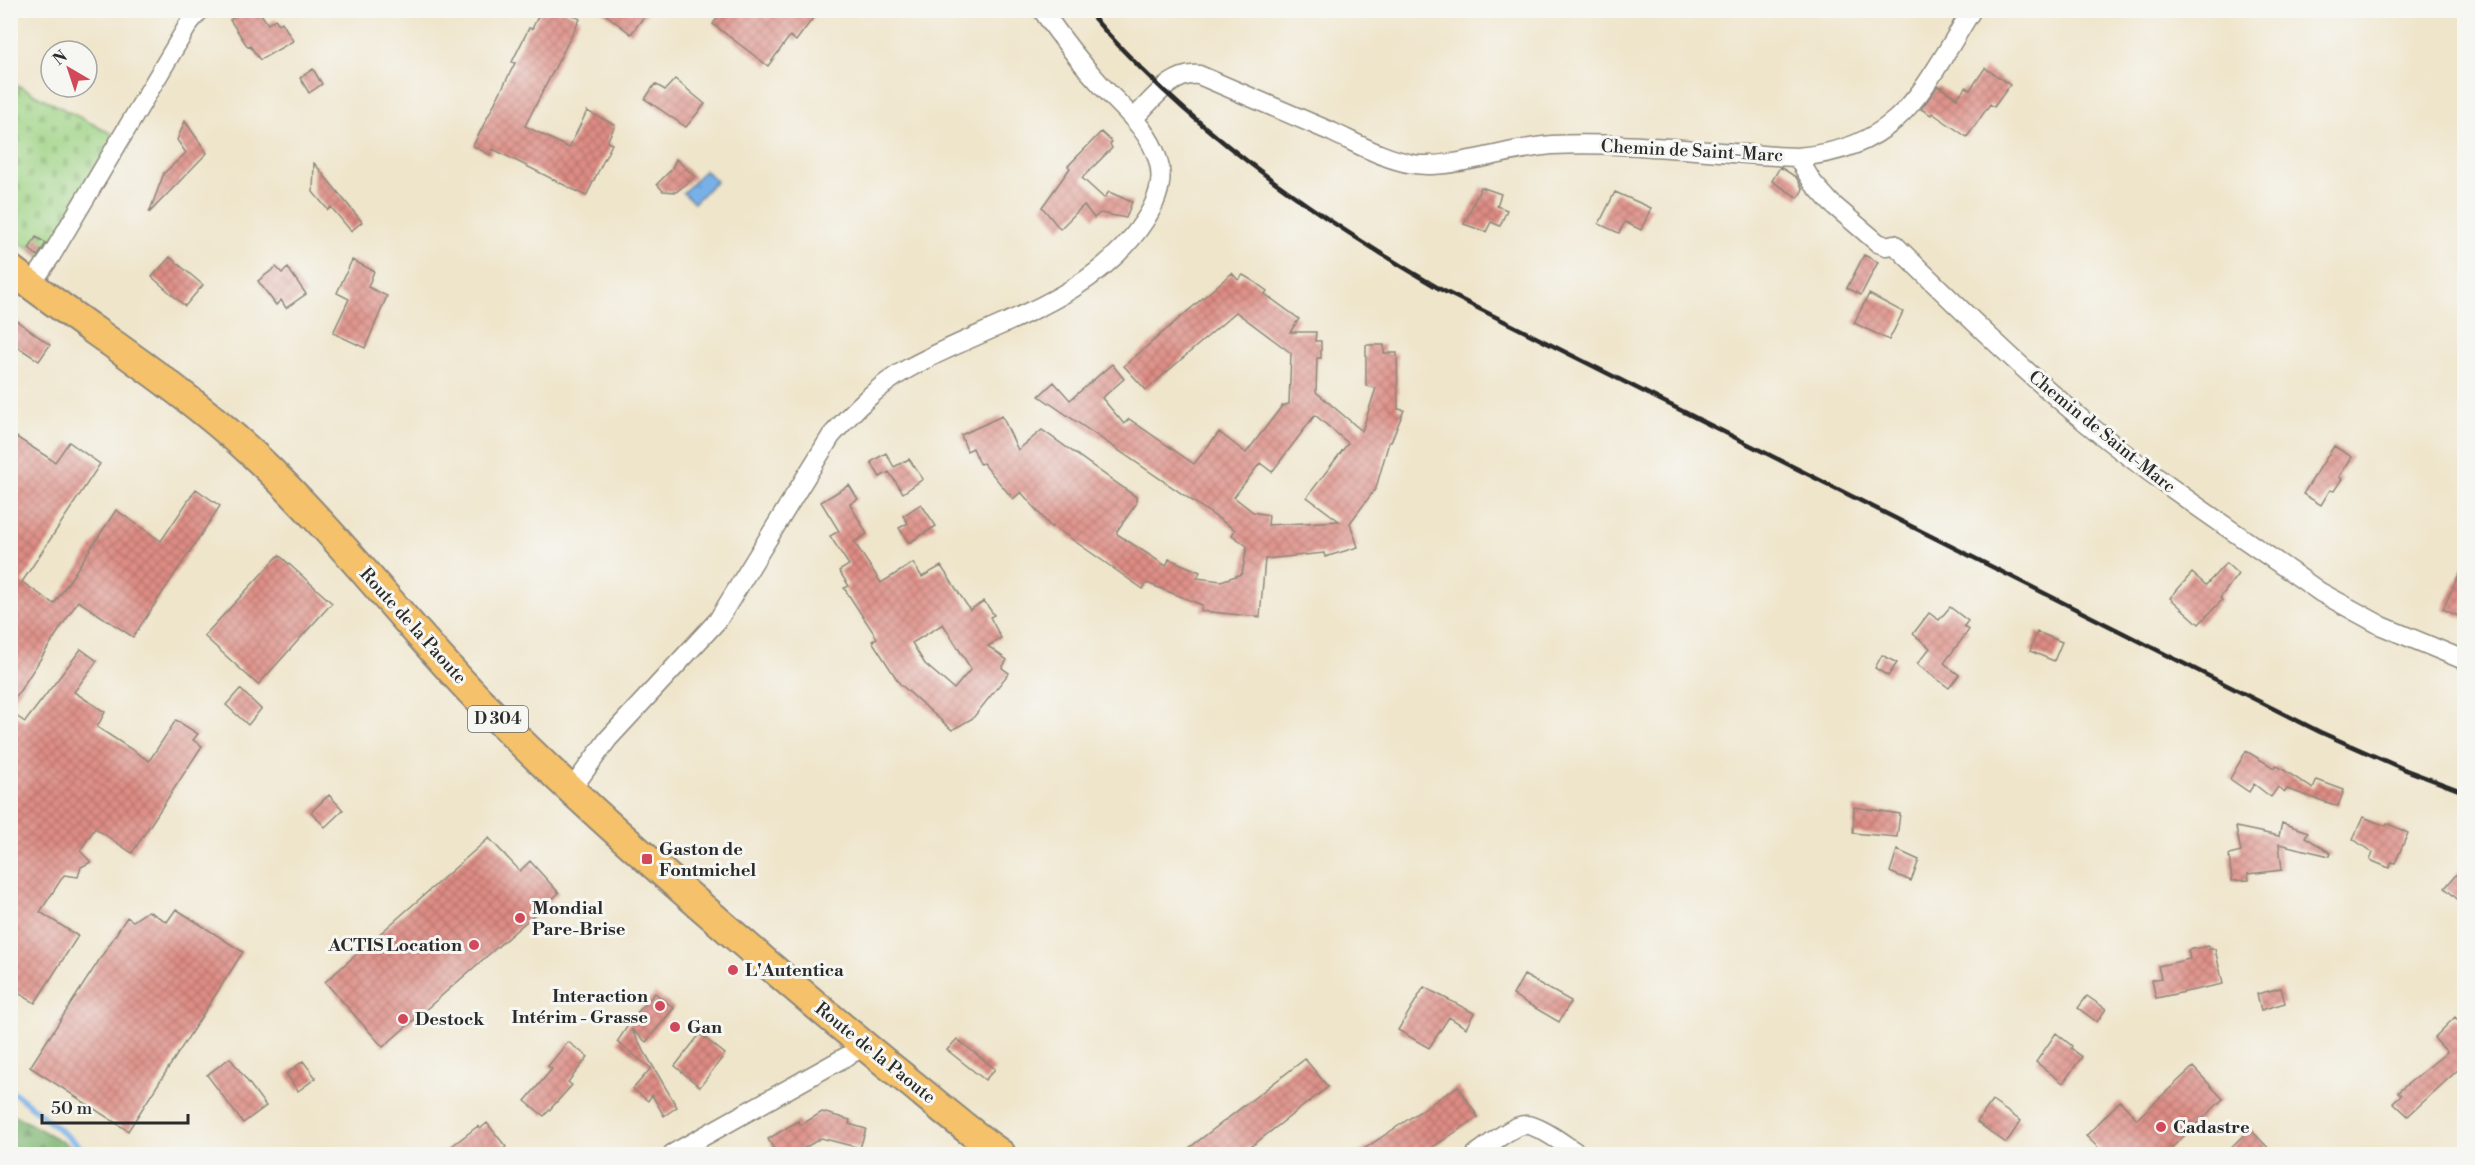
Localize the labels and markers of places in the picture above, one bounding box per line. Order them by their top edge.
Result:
place label: Gaston de Fontmichel [659,838,756,882]
marker: Gaston de Fontmichel [640,852,654,866]
place label: Mondial Pare-Brise [532,897,626,941]
marker: Mondial Pare-Brise [513,911,527,925]
place label: ACTIS Location [327,934,462,957]
marker: ACTIS Location [467,938,481,952]
place label: L'Autentica [745,959,844,982]
marker: L'Autentica [726,963,740,977]
place label: Interaction Intérim - Grasse [512,985,648,1029]
marker: Interaction Intérim - Grasse [653,999,667,1013]
place label: Destock [415,1008,485,1031]
marker: Destock [396,1012,410,1026]
place label: Gan [687,1016,722,1039]
marker: Gan [668,1020,682,1034]
place label: Cadastre [2173,1116,2250,1139]
marker: Cadastre [2154,1120,2168,1134]

